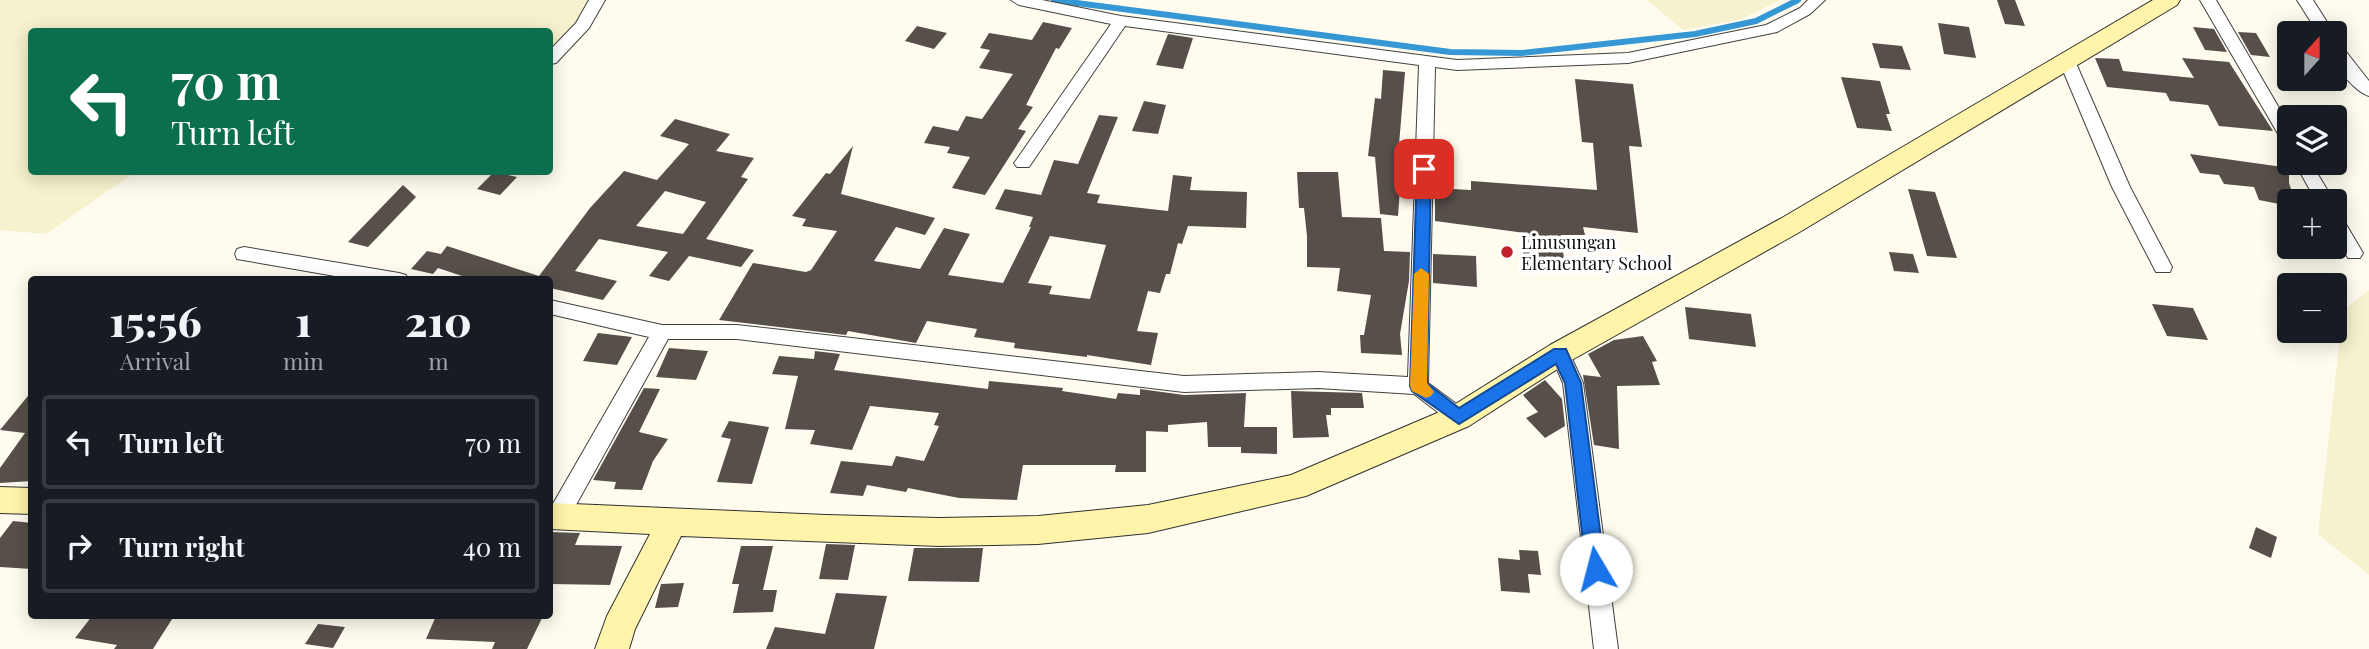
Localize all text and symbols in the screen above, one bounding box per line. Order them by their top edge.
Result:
north arrow [2277,21,2347,91]
map controls [2277,21,2347,343]
text: 70 m [171,47,281,112]
icon: left [56,56,147,147]
button: layers [2277,105,2347,175]
text: Turn left [171,110,295,153]
pin [1394,139,1454,199]
icon: arrive [1405,150,1443,188]
button: + [2277,189,2347,259]
place label: Linusungan Elementary School [1521,230,1672,275]
marker: Linusungan Elementary School [1499,244,1515,260]
button: − [2277,273,2347,343]
text: 15:56 [109,292,202,348]
text: 1 [295,292,311,348]
text: 210 [405,292,472,348]
text: Arrival [120,345,191,376]
text: min [283,345,324,376]
text: m [428,345,449,376]
icon: left [60,423,98,461]
text: Turn left [119,425,224,460]
text: 70 m [465,425,521,460]
icon: right [60,527,98,565]
text: Turn right [119,529,245,564]
text: 40 m [463,529,521,564]
position arrow [1559,532,1633,606]

